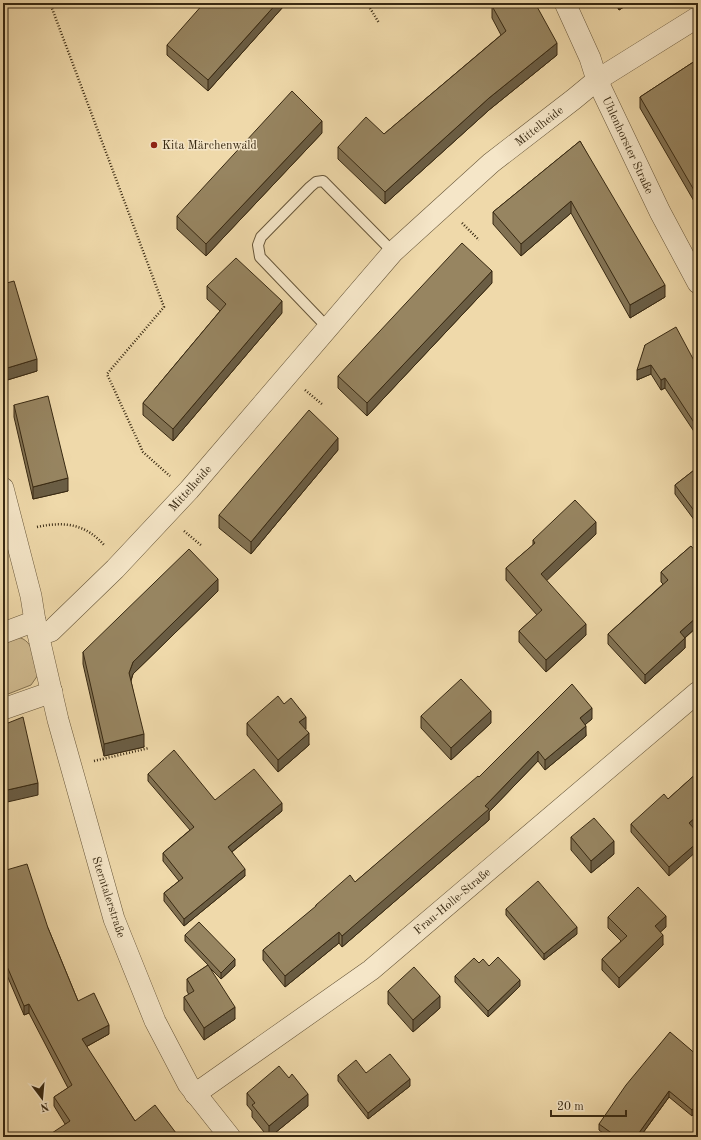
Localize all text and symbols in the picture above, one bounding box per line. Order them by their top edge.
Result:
street label: Uhlenhorster Straße [599,95,655,196]
street label: Mittelheide [513,104,566,149]
marker: Kita Märchenwald [149,140,159,150]
place label: Kita Märchenwald [162,140,257,152]
street label: Mittelheide [167,463,215,514]
street label: Sterntalerstraße [89,855,127,940]
street label: Frau-Holle-Straße [412,866,494,937]
north arrow [22,1078,62,1118]
scale bar [551,1092,626,1118]
text: N [38,1100,50,1113]
text: 20 m [557,1101,584,1113]

